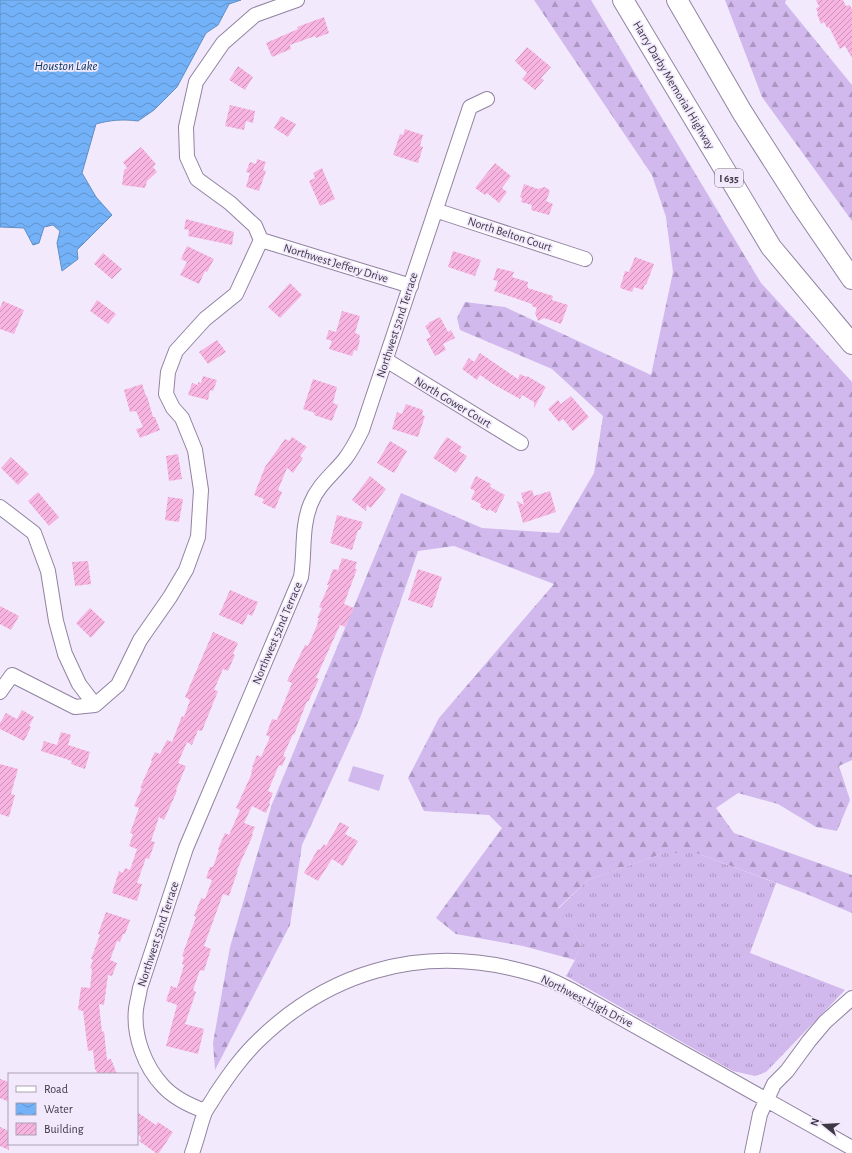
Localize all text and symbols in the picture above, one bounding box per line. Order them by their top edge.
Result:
street label: Harry Darby Memorial Highway [630,19,717,152]
water label: Houston Lake [35,60,98,73]
road number: I 635 [715,169,743,187]
street label: North Belton Court [466,215,554,253]
street label: Northwest Jeffery Drive [282,241,390,286]
street label: Northwest 52nd Terrace [374,271,420,379]
street label: North Gower Court [413,374,494,430]
street label: Northwest 52nd Terrace [250,580,304,686]
street label: Northwest 52nd Terrace [135,880,181,988]
street label: Northwest High Drive [539,973,635,1029]
legend [8,1073,138,1145]
text: Road [44,1083,68,1095]
text: Water [44,1103,73,1115]
north arrow [804,1105,844,1145]
text: N [809,1117,821,1127]
text: Building [44,1123,84,1135]

